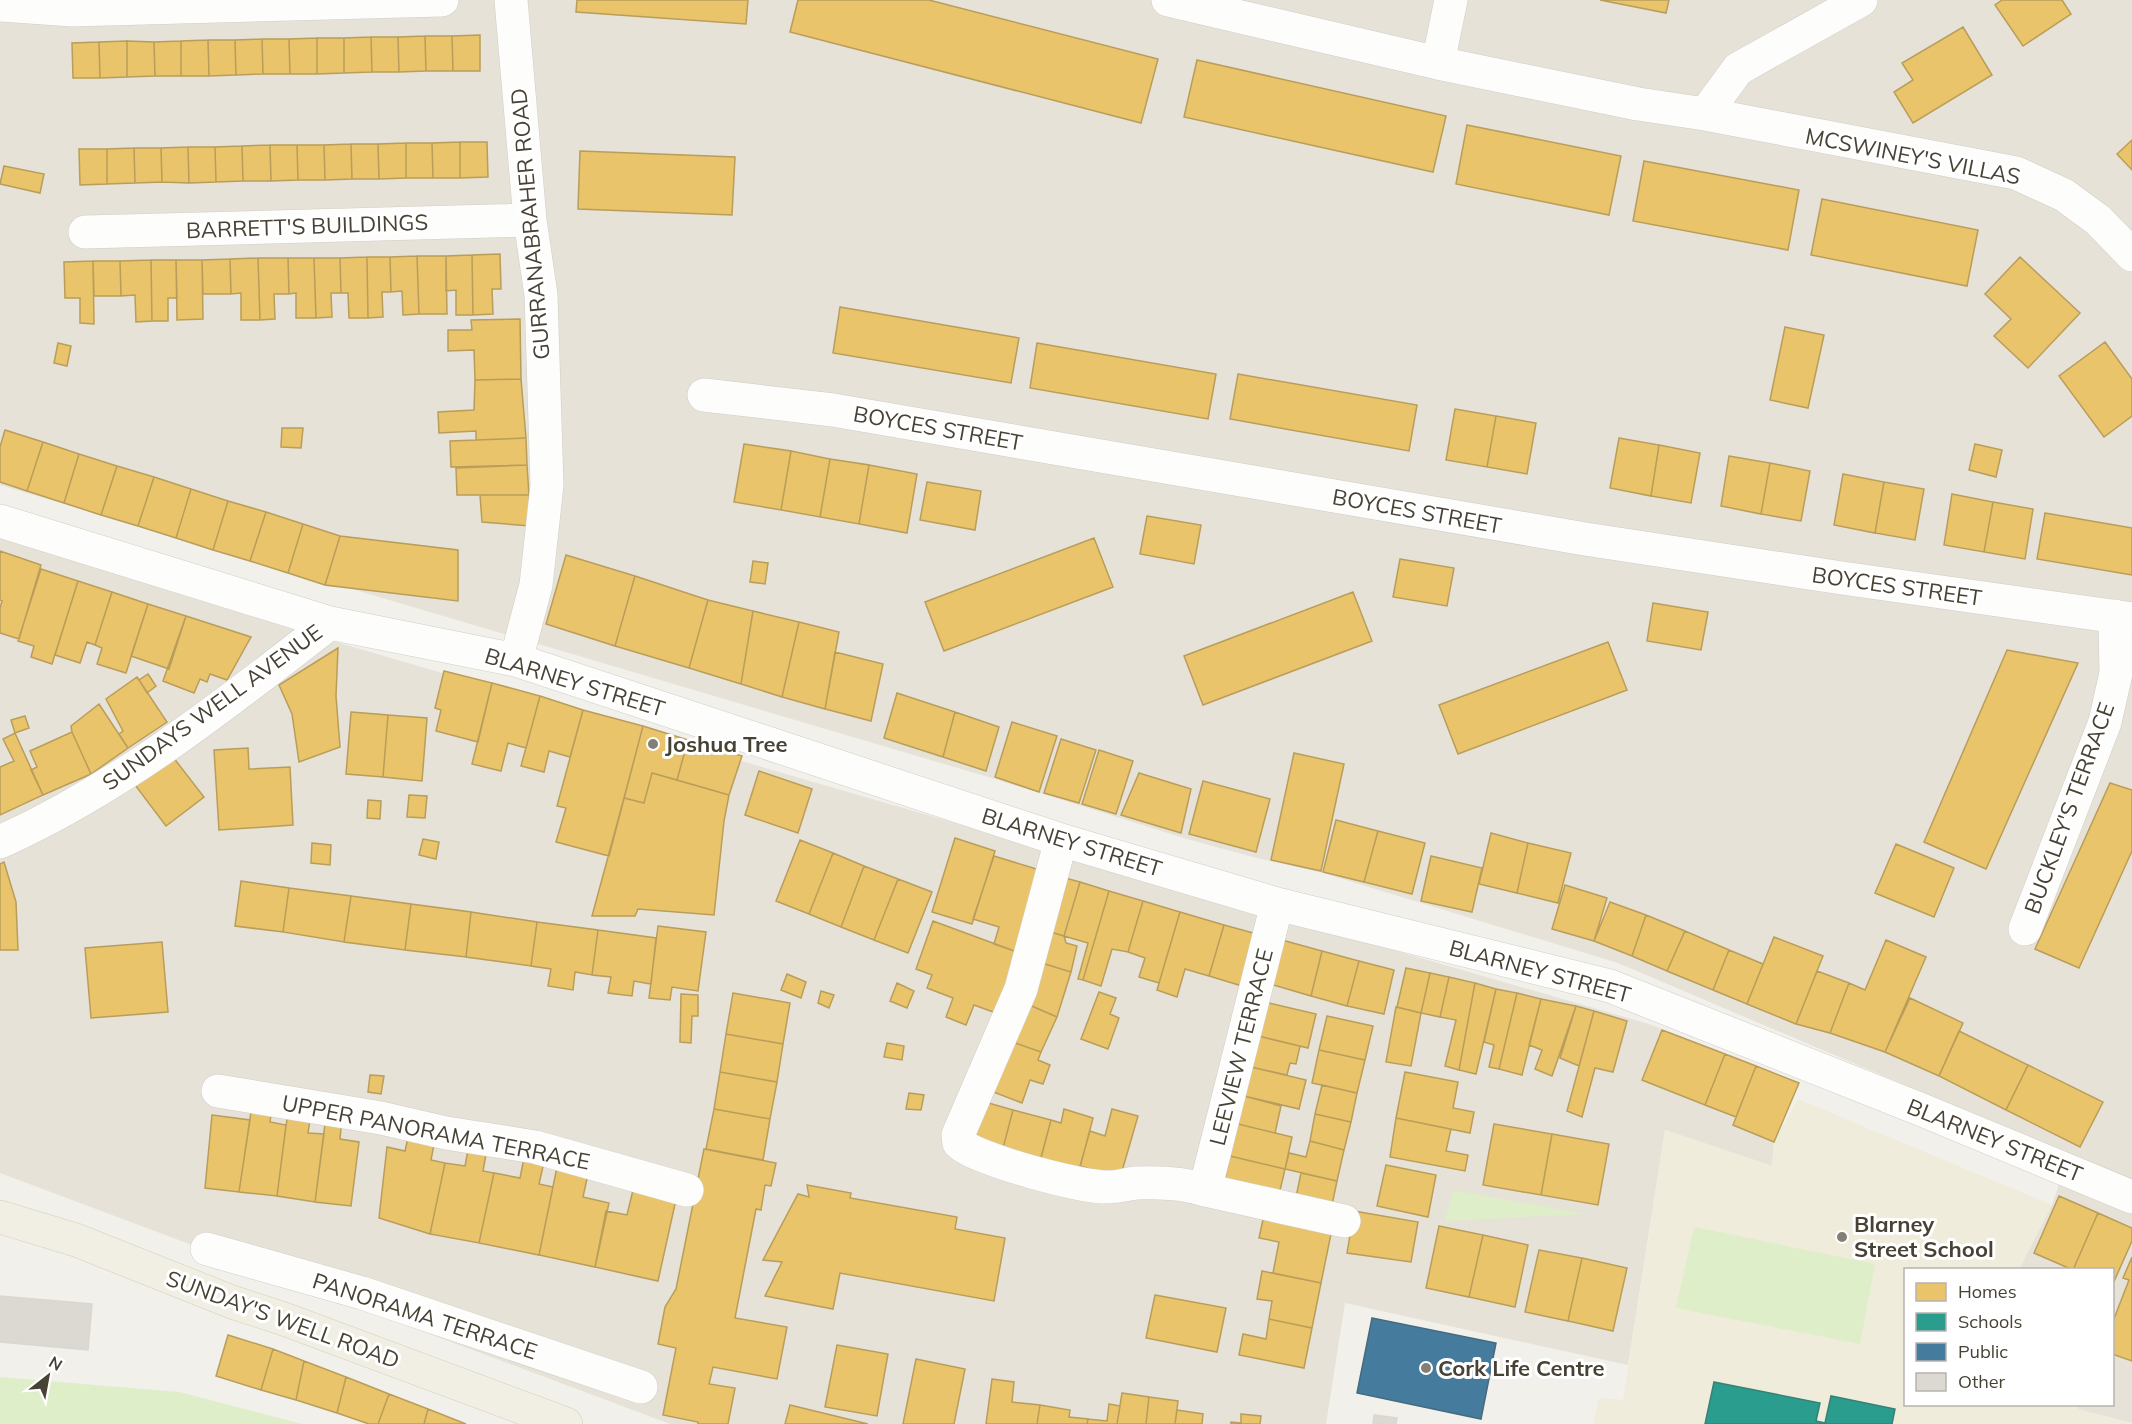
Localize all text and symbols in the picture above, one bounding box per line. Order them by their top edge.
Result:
street label: GURRANABRAHER ROAD [504,87,556,361]
street label: MCSWINEY'S VILLAS [1803,121,2023,191]
street label: BARRETT'S BUILDINGS [185,208,429,244]
street label: BOYCES STREET [851,399,1025,457]
street label: BOYCES STREET [1330,482,1504,540]
street label: BOYCES STREET [1810,560,1984,612]
street label: SUNDAYS WELL AVENUE [97,618,327,796]
street label: BLARNEY STREET [481,641,669,723]
street label: BUCKLEY'S TERRACE [2018,699,2120,917]
place label: Joshua Tree [665,730,788,758]
marker: Joshua Tree [646,737,660,751]
street label: BLARNEY STREET [978,801,1166,883]
street label: BLARNEY STREET [1446,933,1634,1009]
street label: LEEVIEW TERRACE [1203,946,1279,1148]
street label: UPPER PANORAMA TERRACE [280,1088,592,1176]
street label: BLARNEY STREET [1903,1092,2087,1188]
place label: Blarney Street School [1854,1210,1994,1263]
marker: Blarney Street School [1835,1230,1849,1244]
street label: SUNDAY'S WELL ROAD [162,1264,404,1374]
street label: PANORAMA TERRACE [309,1266,541,1366]
legend [1904,1268,2114,1406]
text: Homes [1958,1280,2017,1303]
text: Schools [1958,1310,2023,1333]
text: Public [1958,1340,2008,1363]
north arrow [18,1346,78,1406]
text: N [45,1351,66,1375]
place label: Cork Life Centre [1438,1354,1605,1382]
marker: Cork Life Centre [1419,1361,1433,1375]
text: Other [1958,1370,2006,1393]

